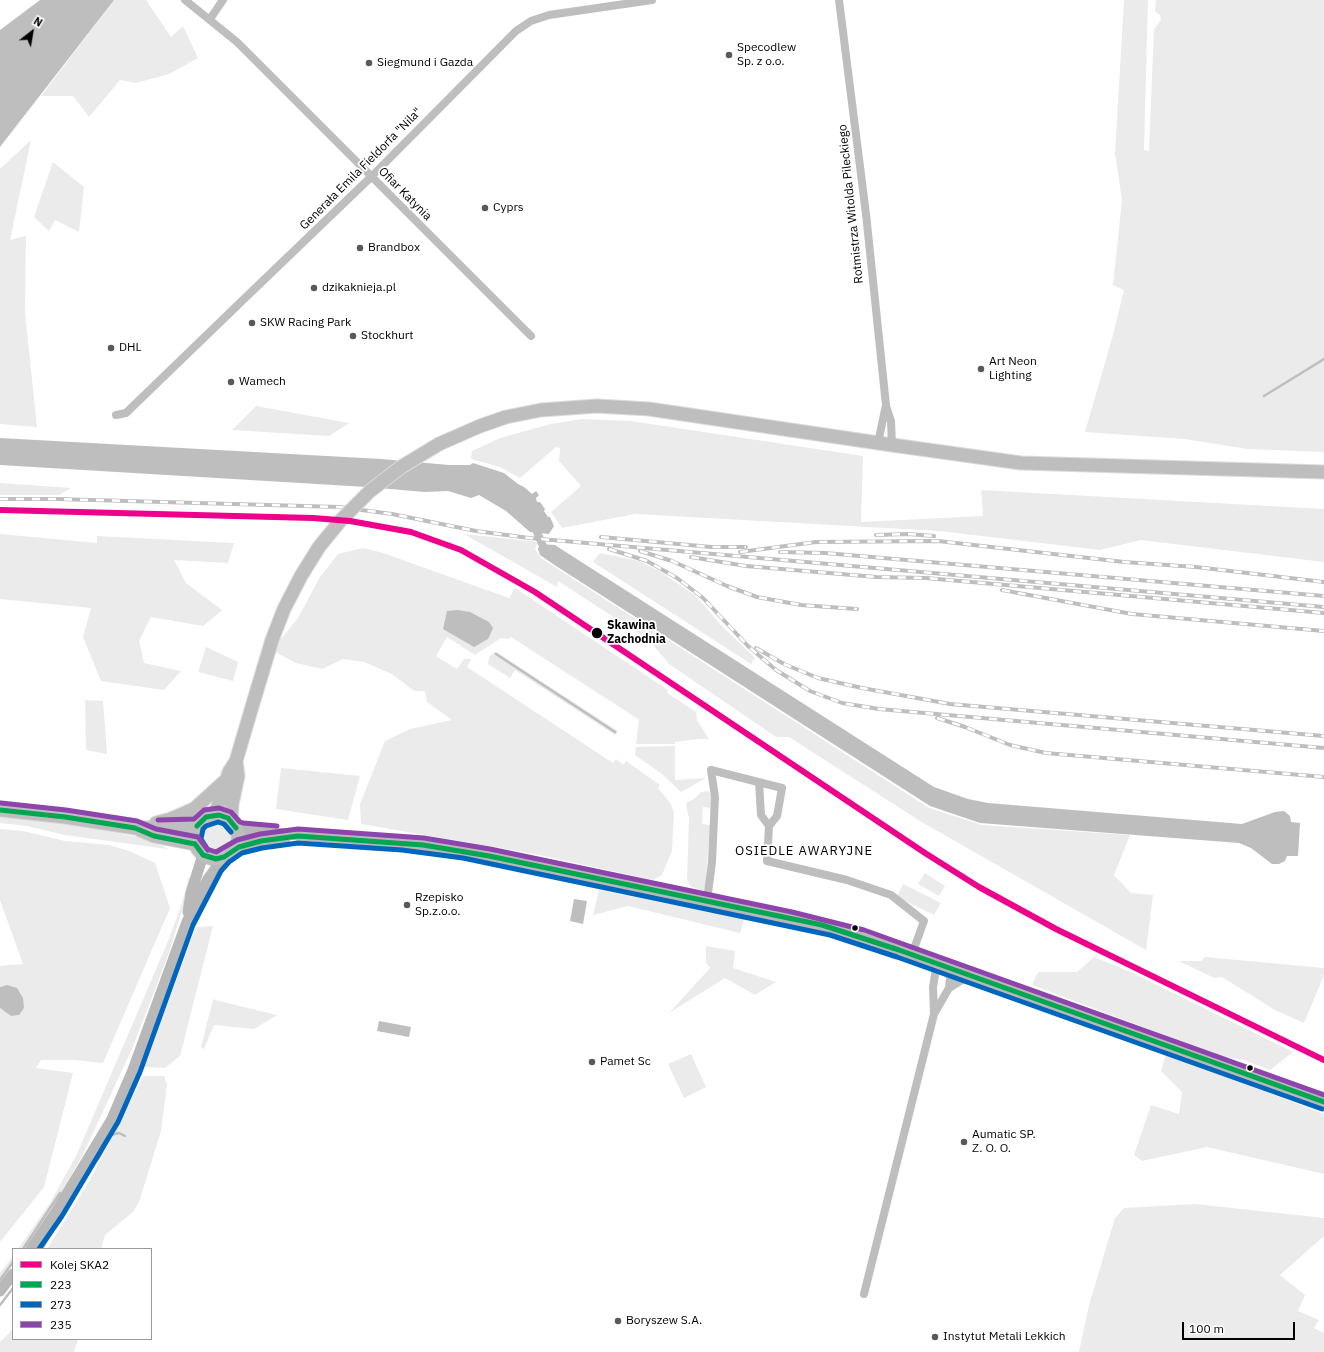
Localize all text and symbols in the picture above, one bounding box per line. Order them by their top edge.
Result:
north arrow [12,12,52,52]
text: N [31,14,45,30]
place label: Specodlew Sp. z o.o. [737,41,796,69]
marker: Specodlew Sp. z o.o. [724,50,734,60]
place label: Siegmund i Gazda [377,56,473,70]
marker: Siegmund i Gazda [364,58,374,68]
street label: Generała Emila Fieldorfa "Nila" [297,105,425,233]
street label: Rotmistrza Witolda Pileckiego [835,124,867,284]
street label: Ofiar Katynia [375,164,435,224]
place label: Cyprs [493,201,524,215]
marker: Cyprs [480,203,490,213]
place label: Brandbox [368,241,420,255]
marker: Brandbox [355,243,365,253]
place label: dzikaknieja.pl [322,281,396,295]
marker: dzikaknieja.pl [309,283,319,293]
place label: SKW Racing Park [260,316,351,330]
marker: SKW Racing Park [247,318,257,328]
place label: Stockhurt [361,329,414,343]
marker: Stockhurt [348,331,358,341]
place label: DHL [119,341,142,355]
marker: DHL [106,343,116,353]
place label: Art Neon Lighting [989,355,1037,383]
marker: Art Neon Lighting [976,364,986,374]
place label: Wamech [239,375,286,389]
marker: Wamech [226,377,236,387]
place label: Skawina Zachodnia [607,619,666,647]
marker: Skawina Zachodnia [590,626,604,640]
district label: OSIEDLE AWARYJNE [735,843,873,859]
place label: Rzepisko Sp.z.o.o. [415,891,463,919]
marker: Rzepisko Sp.z.o.o. [402,900,412,910]
unlabelled marker [850,923,860,933]
place label: Pamet Sc [600,1055,651,1069]
marker: Pamet Sc [587,1057,597,1067]
unlabelled marker [1245,1063,1255,1073]
place label: Aumatic SP. Z. O. O. [972,1128,1036,1156]
marker: Aumatic SP. Z. O. O. [959,1137,969,1147]
legend [12,1248,152,1340]
text: Kolej SKA2 [50,1257,109,1272]
text: 223 [50,1277,72,1292]
text: 273 [50,1297,72,1312]
place label: Boryszew S.A. [626,1314,702,1328]
scale bar [1184,1314,1297,1340]
marker: Boryszew S.A. [613,1316,623,1326]
text: 235 [50,1317,72,1332]
text: 100 m [1189,1321,1224,1336]
place label: Instytut Metali Lekkich [943,1330,1066,1344]
marker: Instytut Metali Lekkich [930,1332,940,1342]

